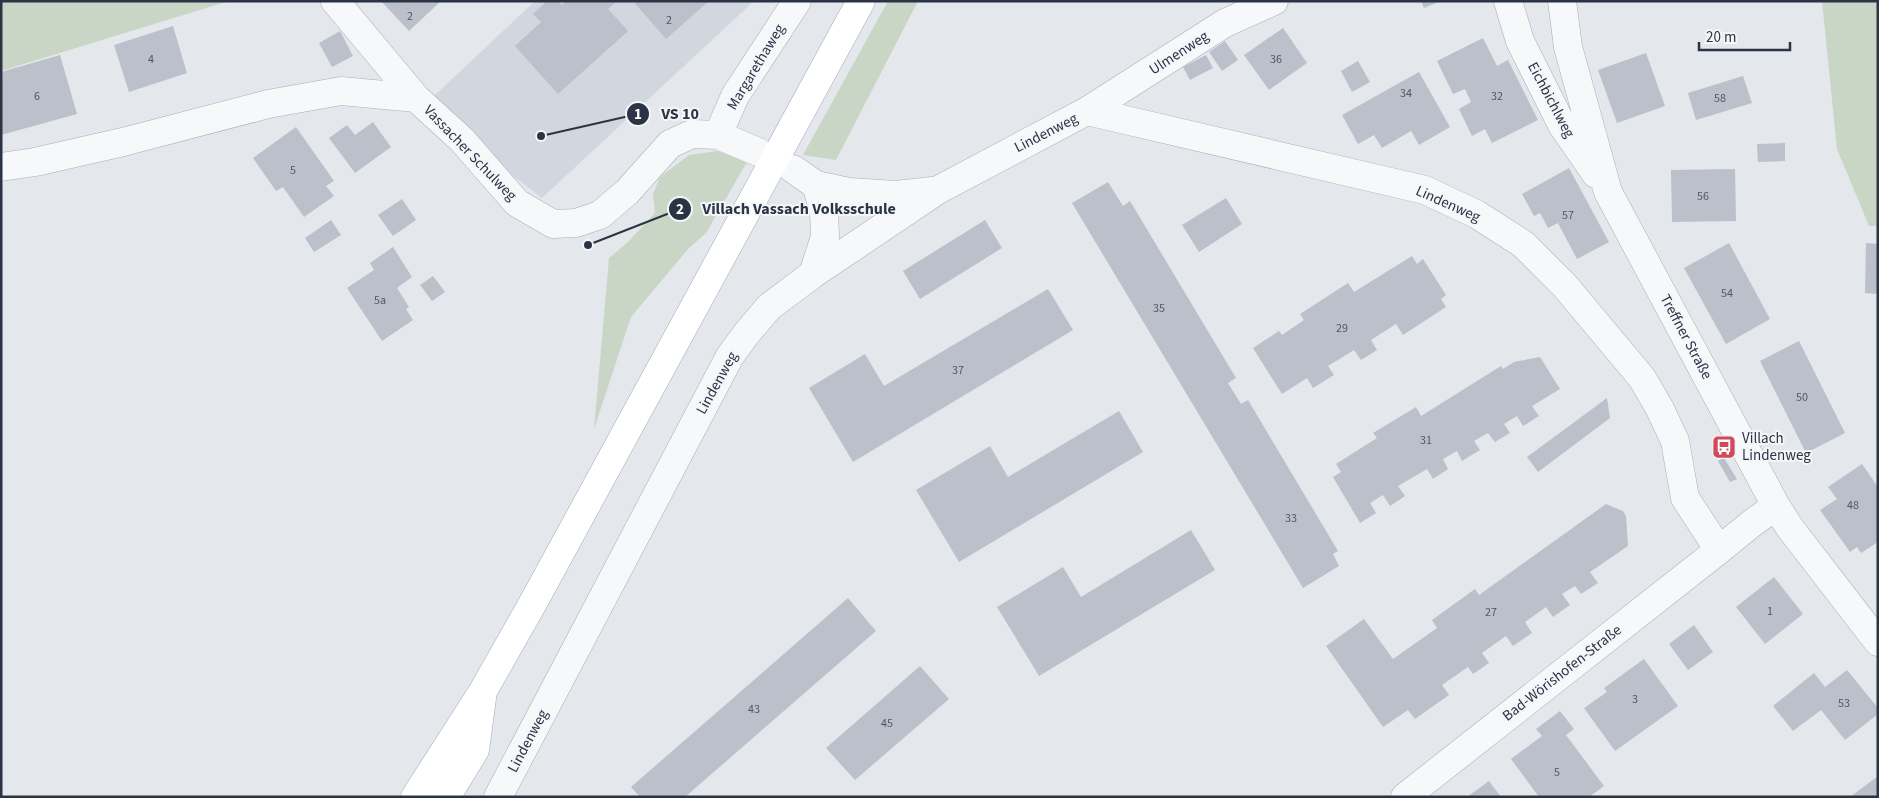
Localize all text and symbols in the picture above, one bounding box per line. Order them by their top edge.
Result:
house number: 2 [407,8,413,25]
house number: 2 [666,12,672,29]
street label: Margarethaweg [722,20,790,114]
scale bar [1699,20,1790,52]
street label: Ulmenweg [1145,26,1213,80]
text: 20 m [1706,27,1736,48]
house number: 4 [148,51,154,68]
house number: 36 [1270,51,1282,68]
street label: Eichbichlweg [1522,58,1580,142]
house number: 34 [1400,85,1412,102]
house number: 6 [34,88,40,105]
house number: 32 [1491,88,1503,105]
house number: 58 [1714,90,1726,107]
callout: VS 10 [626,98,709,129]
street label: Vassacher Schulweg [419,100,522,206]
text: VS 10 [660,103,699,125]
text: 1 [634,104,642,125]
street label: Lindenweg [1011,108,1082,158]
house number: 5 [290,162,296,179]
street label: Lindenweg [1412,180,1484,228]
house number: 56 [1697,188,1709,205]
callout: Villach Vassach Volksschule [668,193,906,224]
text: Villach Vassach Volksschule [701,198,896,220]
text: 2 [676,199,684,220]
house number: 57 [1562,207,1574,224]
house number: 54 [1721,285,1733,302]
street label: Treffner Straße [1655,291,1717,383]
house number: 5a [374,292,386,309]
house number: 35 [1153,300,1165,317]
house number: 29 [1336,320,1348,337]
street label: Lindenweg [691,347,743,418]
house number: 37 [952,362,964,379]
house number: 50 [1796,389,1808,406]
place label: Villach Lindenweg [1742,428,1811,466]
house number: 31 [1420,432,1432,449]
bus stop icon: Villach Lindenweg [1711,434,1737,460]
house number: 48 [1847,497,1859,514]
house number: 33 [1285,510,1297,527]
house number: 1 [1767,603,1773,620]
house number: 27 [1485,604,1497,621]
street label: Bad-Wörishofen-Straße [1498,620,1626,726]
house number: 3 [1632,691,1638,708]
house number: 53 [1838,695,1850,712]
house number: 43 [748,701,760,718]
street label: Lindenweg [503,705,554,776]
house number: 45 [881,715,893,732]
house number: 5 [1554,764,1560,781]

